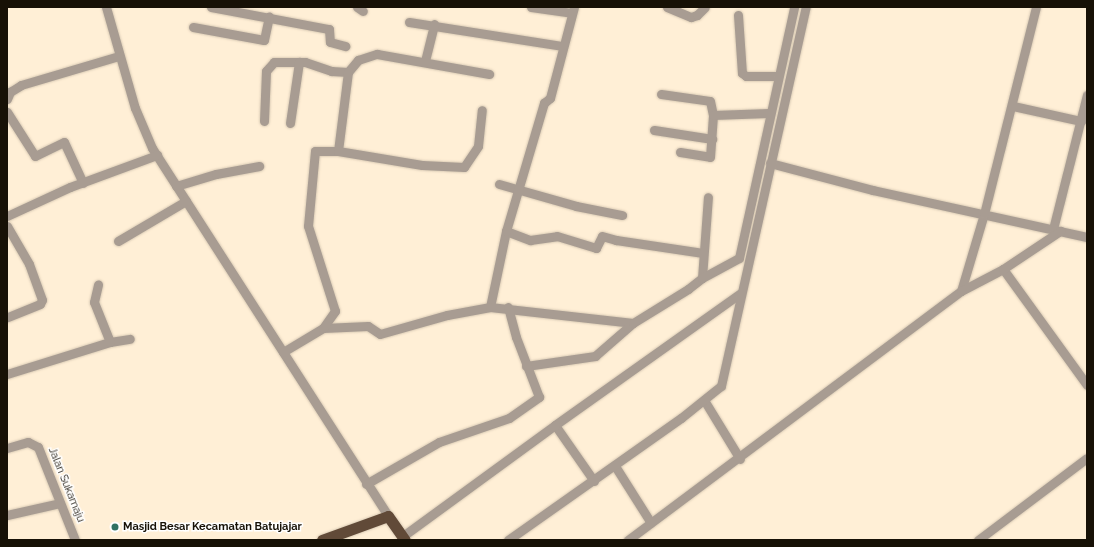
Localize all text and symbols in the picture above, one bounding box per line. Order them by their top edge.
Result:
street label: Jalan Sukamaju [45,446,87,524]
place label: Masjid Besar Kecamatan Batujajar [123,520,302,534]
marker: Masjid Besar Kecamatan Batujajar [110,522,120,532]

